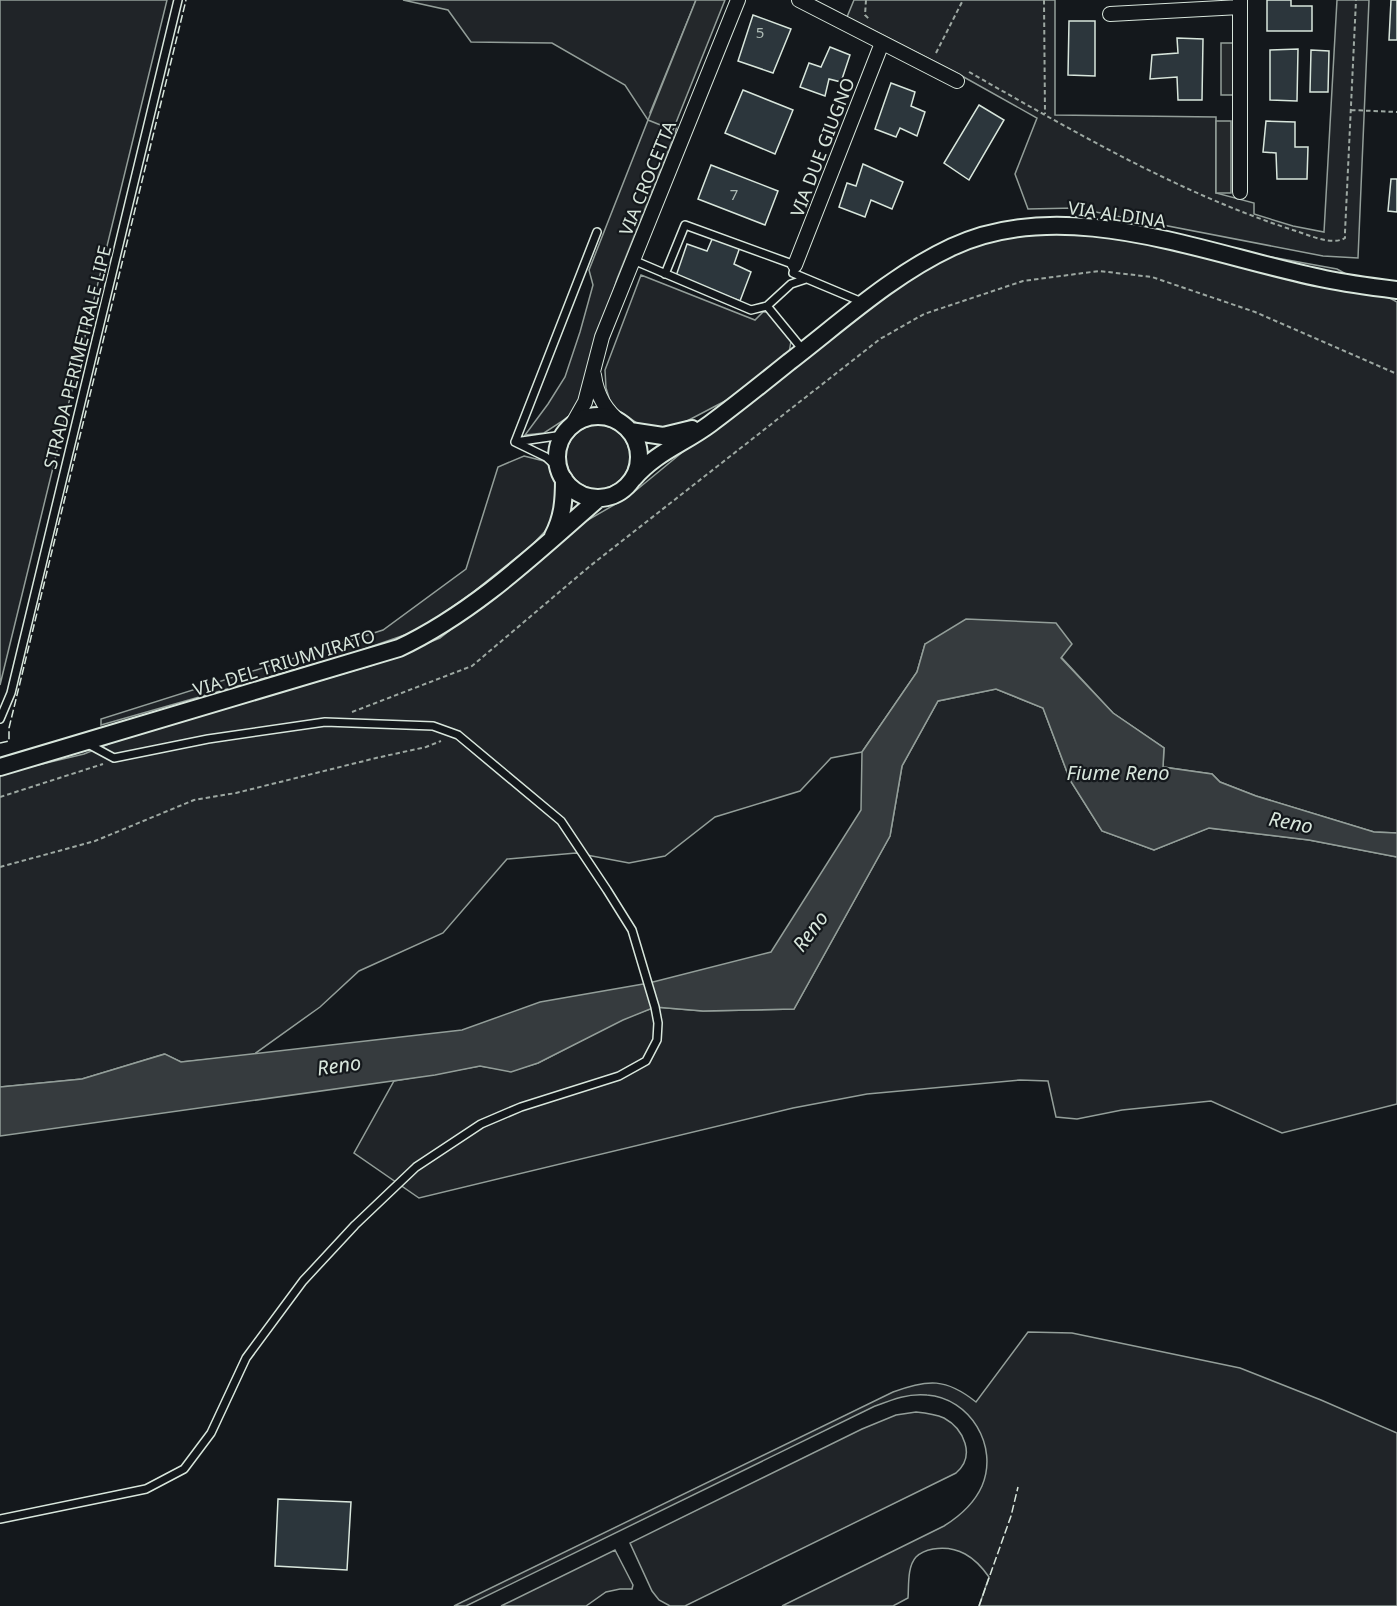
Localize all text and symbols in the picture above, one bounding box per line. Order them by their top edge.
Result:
house number: 5 [756,22,764,42]
street label: VIA DUE GIUGNO [784,74,860,220]
street label: VIA CROCETTA [613,117,681,239]
house number: 7 [730,184,738,204]
street label: VIA ALDINA [1067,195,1168,233]
street label: STRADA PERIMETRALE LIPE [38,243,116,471]
street label: VIA DEL TRIUMVIRATO [190,623,378,701]
water label: Fiume Reno [1066,759,1170,786]
water label: Reno [1267,805,1315,839]
water label: Reno [786,905,834,957]
water label: Reno [315,1049,363,1081]

